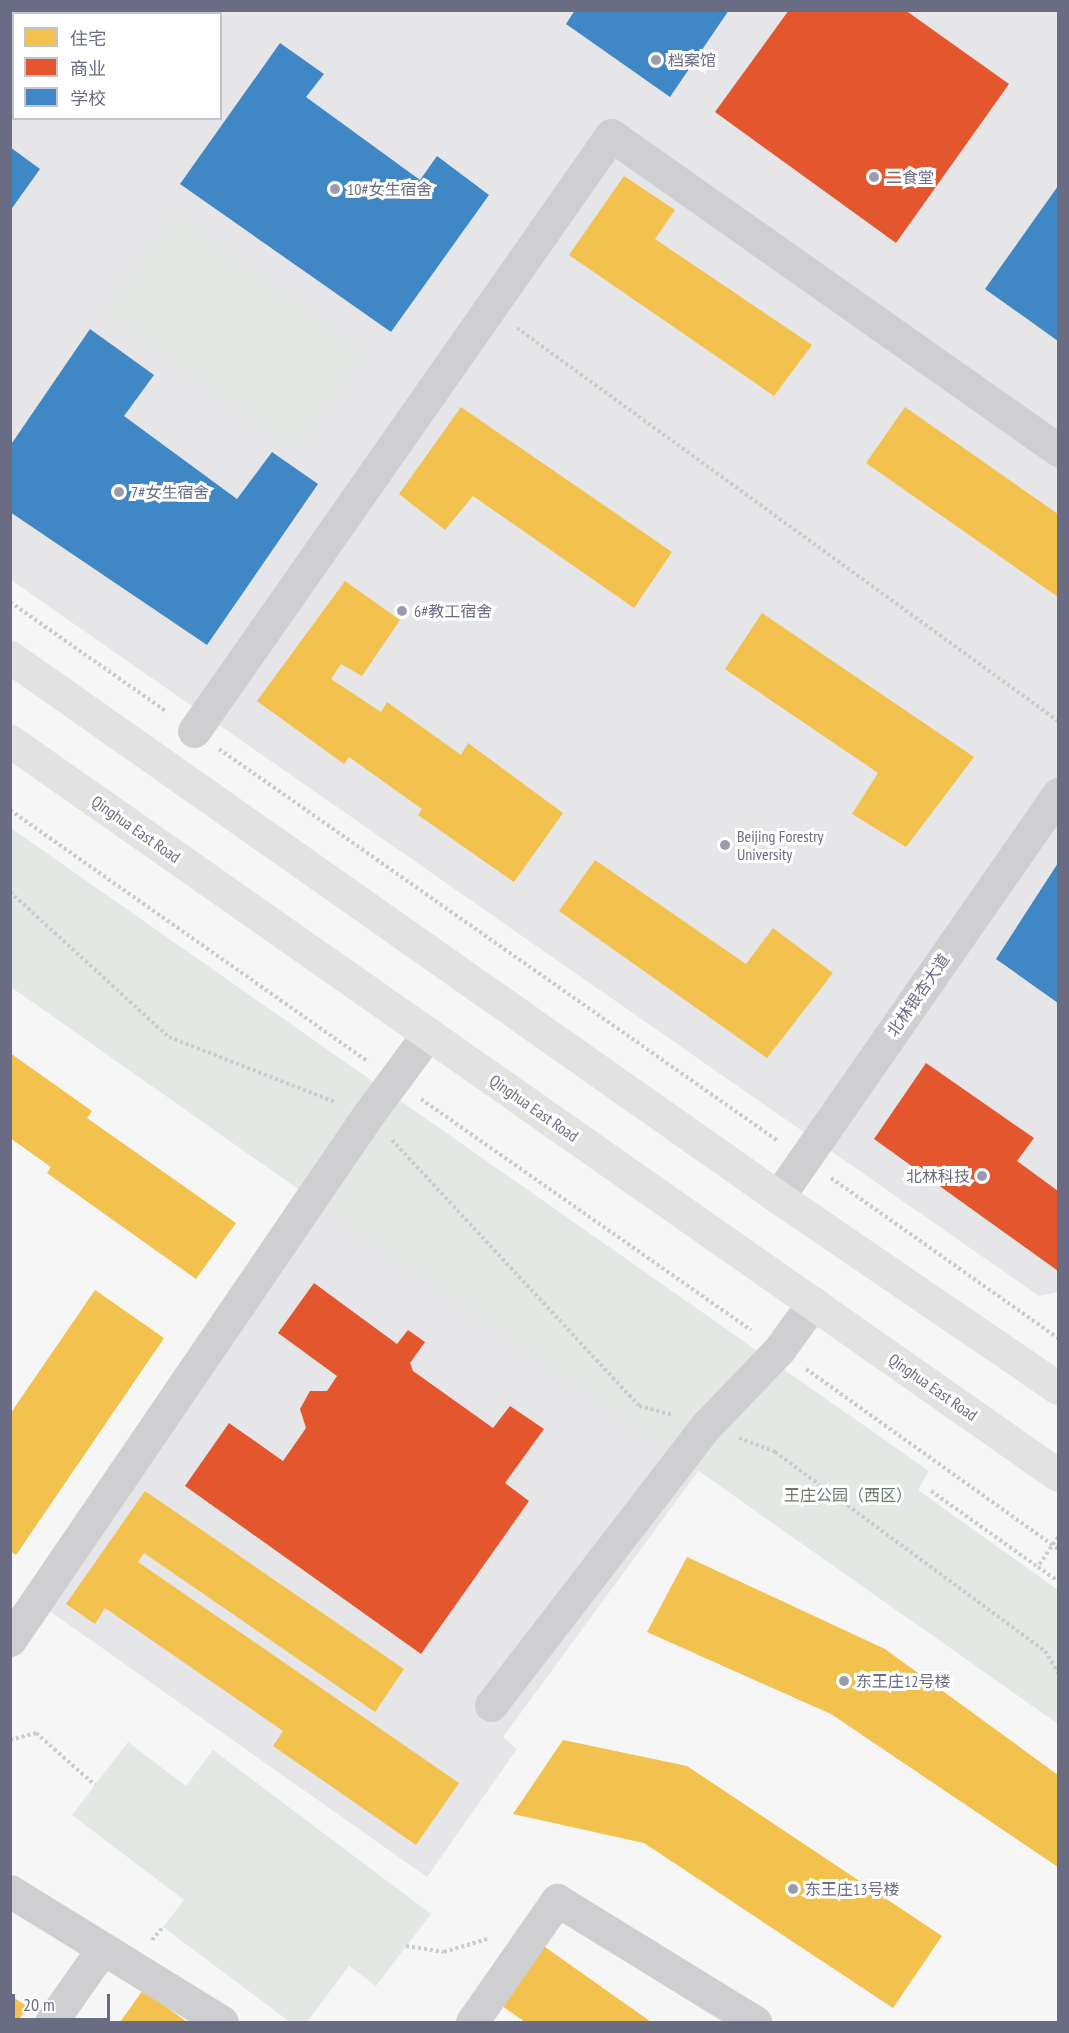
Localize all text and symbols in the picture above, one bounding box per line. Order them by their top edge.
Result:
legend [12,12,222,120]
text: 住宅 [70,27,106,50]
place label: 档案馆 [668,50,716,70]
marker: 档案馆 [649,53,663,67]
text: 商业 [70,57,106,80]
text: 学校 [70,87,106,110]
place label: 二食堂 [886,167,934,187]
marker: 二食堂 [867,170,881,184]
place label: 10#女生宿舍 [347,179,433,199]
marker: 10#女生宿舍 [328,182,342,196]
place label: 7#女生宿舍 [131,482,209,502]
marker: 7#女生宿舍 [112,485,126,499]
place label: 6#教工宿舍 [414,601,492,621]
marker: 6#教工宿舍 [395,604,409,618]
street label: Qinghua East Road [88,791,184,867]
place label: Beijing Forestry University [737,826,824,864]
marker: Beijing Forestry University [718,838,732,852]
street label: 北林银杏大道 [883,950,953,1040]
street label: Qinghua East Road [486,1070,582,1146]
place label: 北林科技 [906,1166,970,1186]
marker: 北林科技 [975,1169,989,1183]
street label: Qinghua East Road [885,1349,981,1425]
park label: 王庄公园（西区） [784,1485,912,1505]
place label: 东王庄12号楼 [856,1671,950,1691]
marker: 东王庄12号楼 [837,1674,851,1688]
place label: 东王庄13号楼 [805,1879,899,1899]
marker: 东王庄13号楼 [786,1882,800,1896]
scale bar [15,1982,112,2020]
text: 20 m [23,1993,55,2016]

